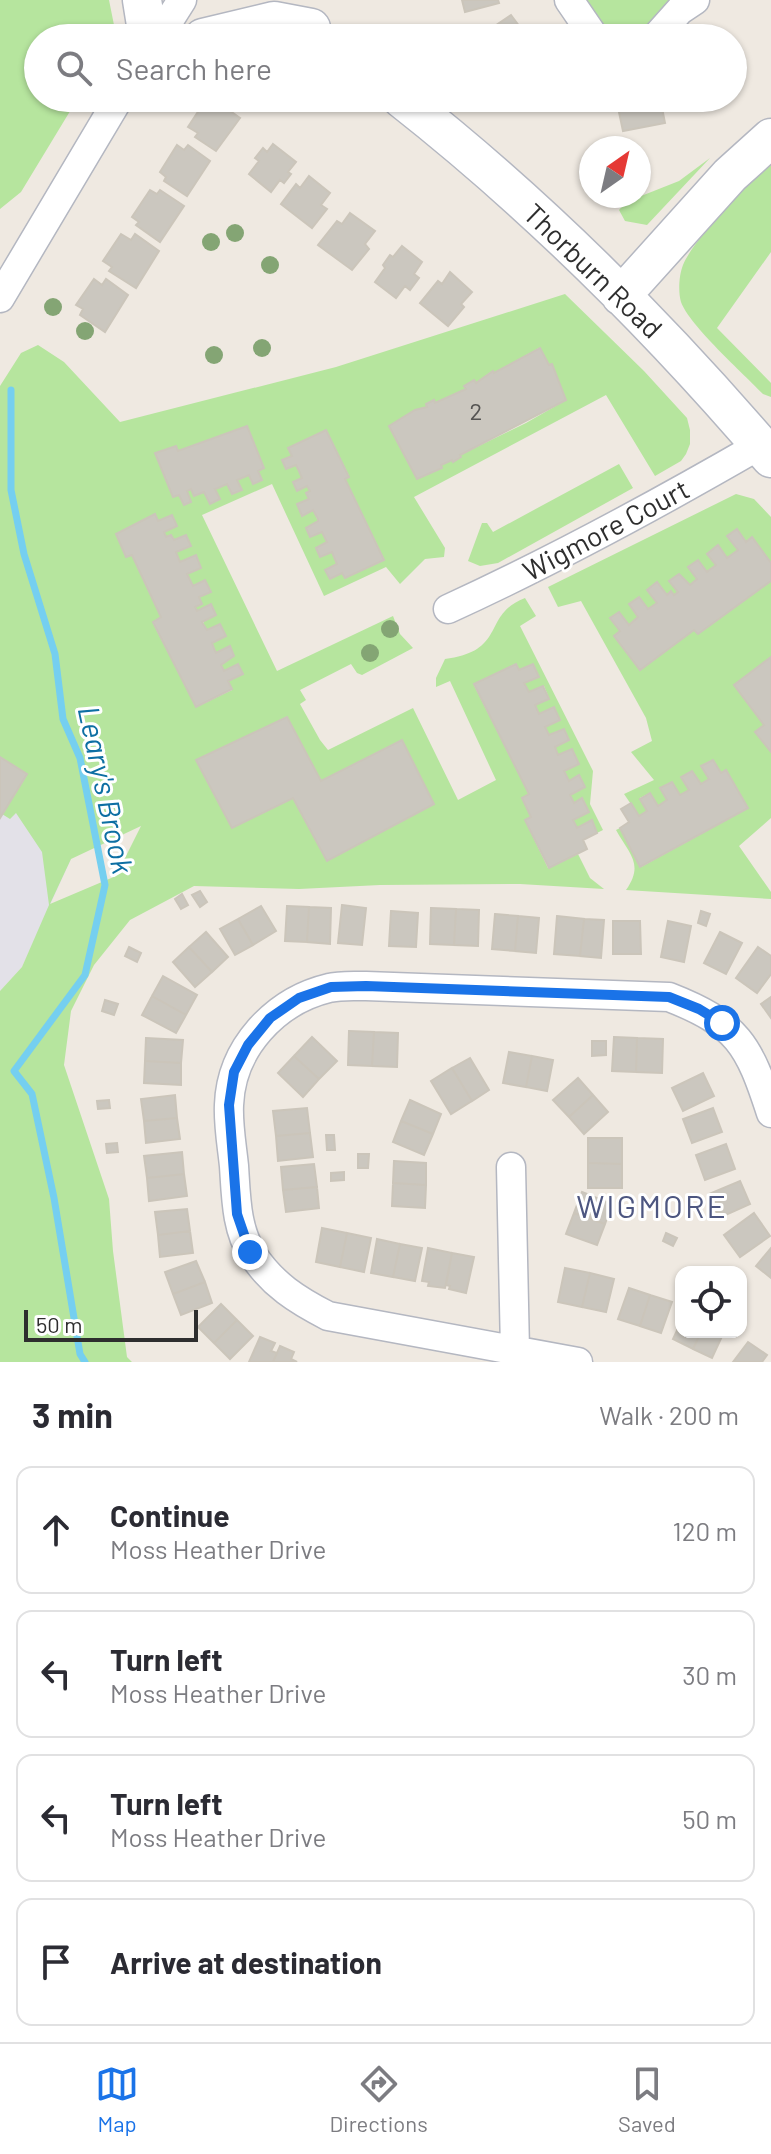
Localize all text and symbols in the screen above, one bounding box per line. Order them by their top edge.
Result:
search box [24,24,747,112]
icon: search [52,46,96,90]
text: Search here [116,50,272,86]
north arrow [579,136,651,208]
street label: Thorburn Road [517,196,670,345]
house number: 2 [470,396,482,425]
street label: Wigmore Court [517,471,695,587]
water label: Leary's Brook [72,702,142,877]
route start [704,1005,740,1041]
district label: WIGMORE [576,1186,728,1224]
route end [232,1234,268,1270]
map controls [675,1266,747,1338]
button: locate [675,1266,747,1338]
scale bar [24,1306,198,1342]
text: 50 m [36,1311,82,1337]
text: 3 min [32,1394,113,1435]
text: Walk · 200 m [599,1399,739,1430]
text: Continue [110,1497,230,1533]
icon: ahead [34,1508,78,1552]
text: 120 m [673,1515,737,1546]
text: Moss Heather Drive [110,1533,326,1564]
text: Turn left [110,1641,223,1677]
icon: left [34,1652,78,1696]
text: 30 m [682,1659,737,1690]
text: Moss Heather Drive [110,1677,326,1708]
text: Turn left [110,1785,223,1821]
icon: left [34,1796,78,1840]
text: 50 m [682,1803,737,1834]
text: Moss Heather Drive [110,1821,326,1852]
icon: arrive [34,1940,78,1984]
text: Arrive at destination [110,1944,382,1980]
tab: Map [95,2062,139,2136]
tab: Directions [329,2062,428,2136]
tab: Saved [618,2062,676,2136]

